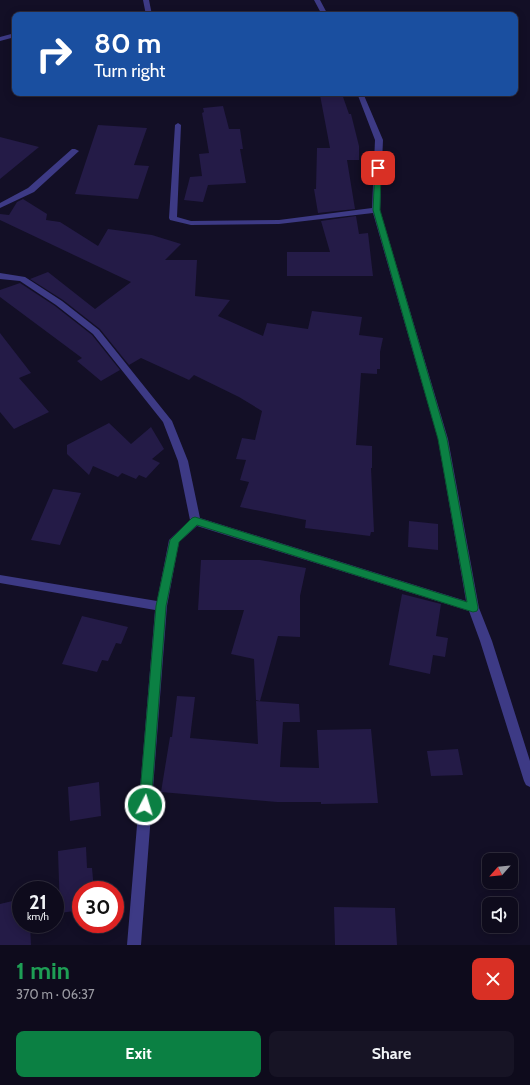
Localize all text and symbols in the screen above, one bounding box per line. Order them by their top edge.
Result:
text: 80 m [94,26,161,60]
icon: right [28,28,80,80]
text: Turn right [94,60,165,82]
pin [361,151,395,185]
icon: arrive [367,157,389,179]
position arrow [124,784,166,826]
north arrow [482,853,518,889]
map controls [482,853,518,933]
speed limit sign: 30 [72,881,124,933]
text: 21 [29,890,47,914]
button: sound [482,897,518,933]
text: km/h [27,910,49,923]
text: 1 min [16,956,70,985]
button: close [472,958,514,1000]
text: 370 m · 06:37 [16,986,95,1002]
button: Exit [16,1031,261,1077]
button: Share [269,1031,514,1077]

